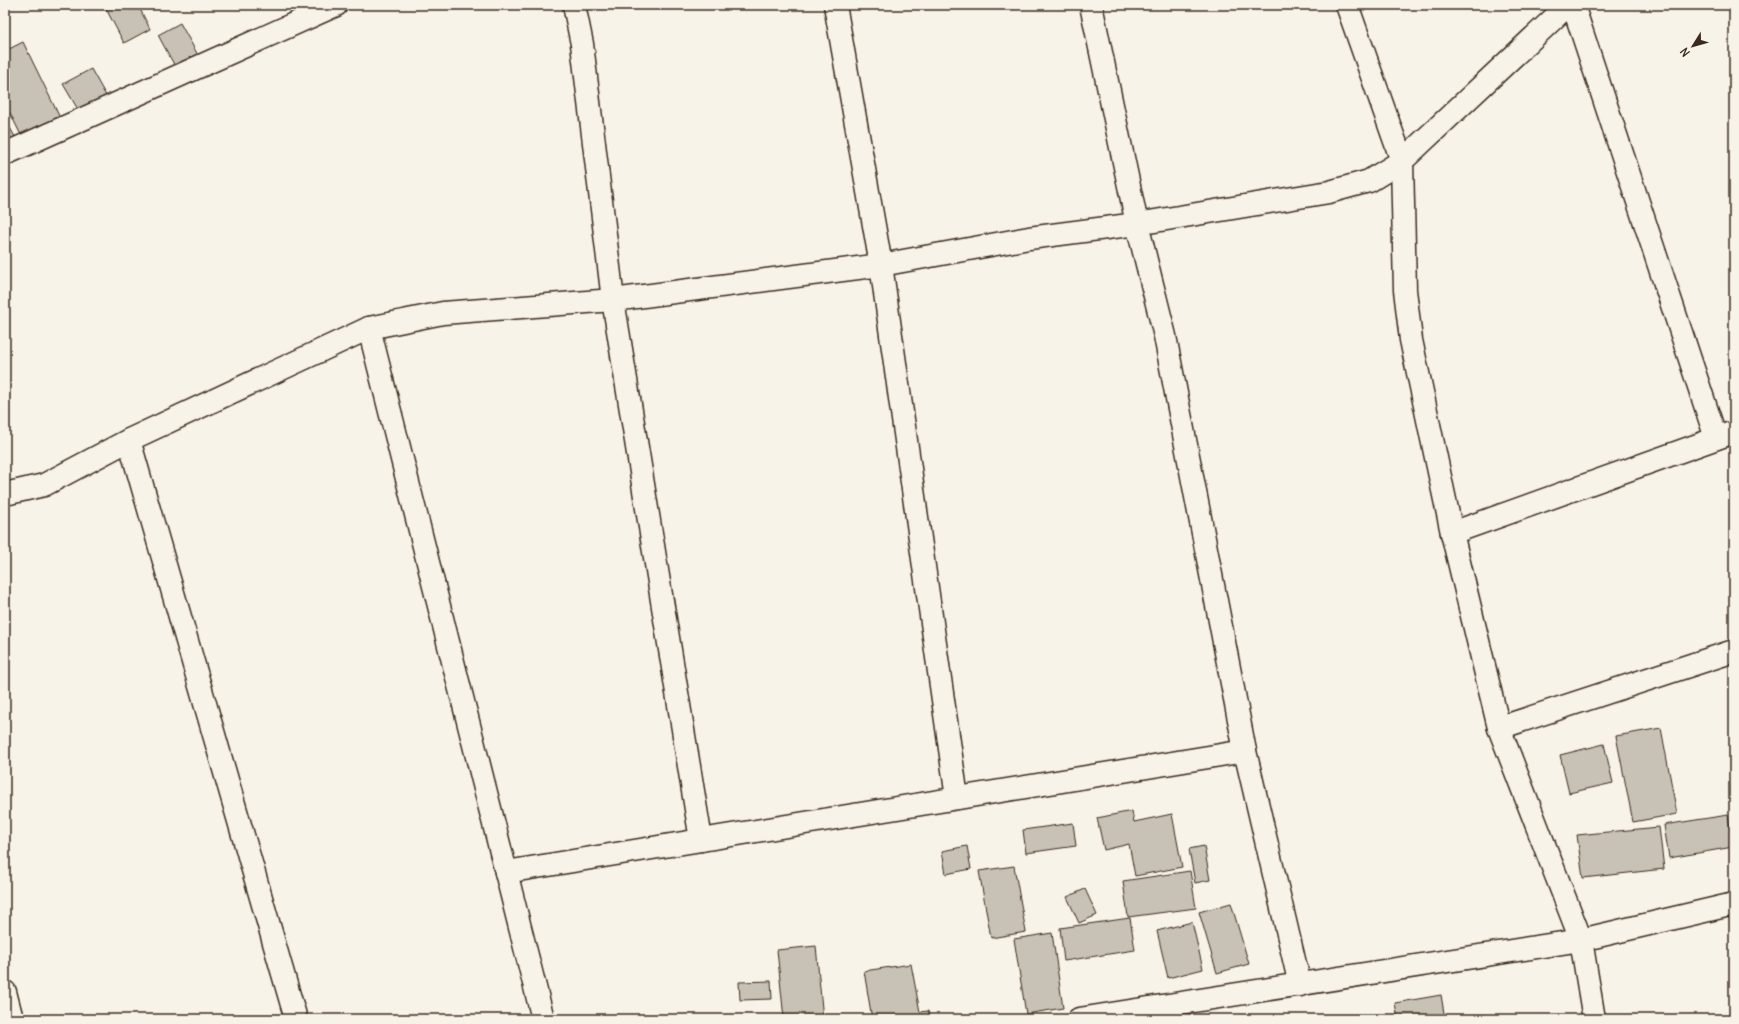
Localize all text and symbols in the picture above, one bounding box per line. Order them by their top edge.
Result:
north arrow [1673,26,1713,66]
text: N [1677,45,1693,59]

